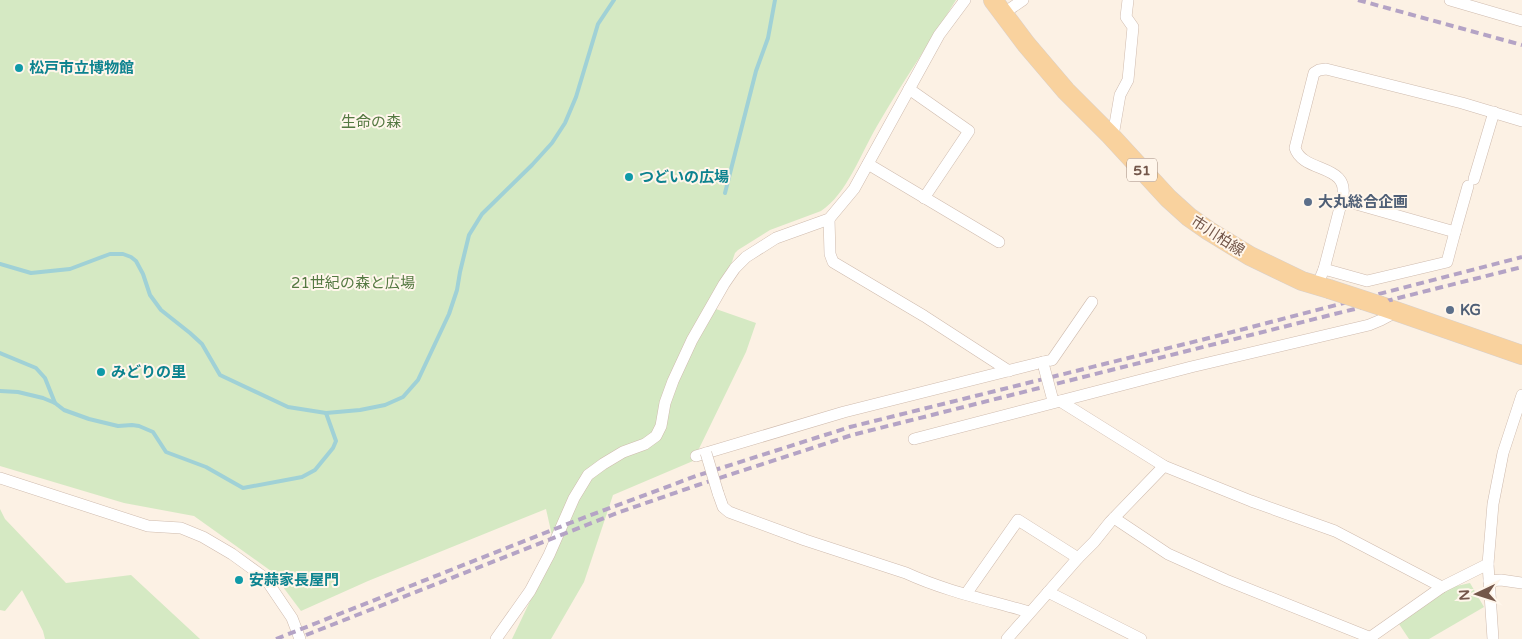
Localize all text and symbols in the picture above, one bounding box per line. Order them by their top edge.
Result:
place label: 松戸市立博物館 [29,59,134,77]
marker: 松戸市立博物館 [13,62,25,74]
park label: 生命の森 [341,113,401,131]
road number: 51 [1127,158,1157,182]
place label: つどいの広場 [639,168,729,186]
marker: つどいの広場 [623,171,635,183]
place label: 大丸総合企画 [1318,193,1408,211]
marker: 大丸総合企画 [1302,196,1314,208]
street label: 市川柏線 [1188,212,1248,260]
park label: 21世紀の森と広場 [291,274,415,292]
place label: KG [1460,301,1481,319]
marker: KG [1444,304,1456,316]
place label: みどりの里 [111,363,186,381]
marker: みどりの里 [95,366,107,378]
north arrow [1452,569,1502,619]
place label: 安蒜家長屋門 [249,571,339,589]
marker: 安蒜家長屋門 [233,574,245,586]
text: N [1456,589,1473,601]

